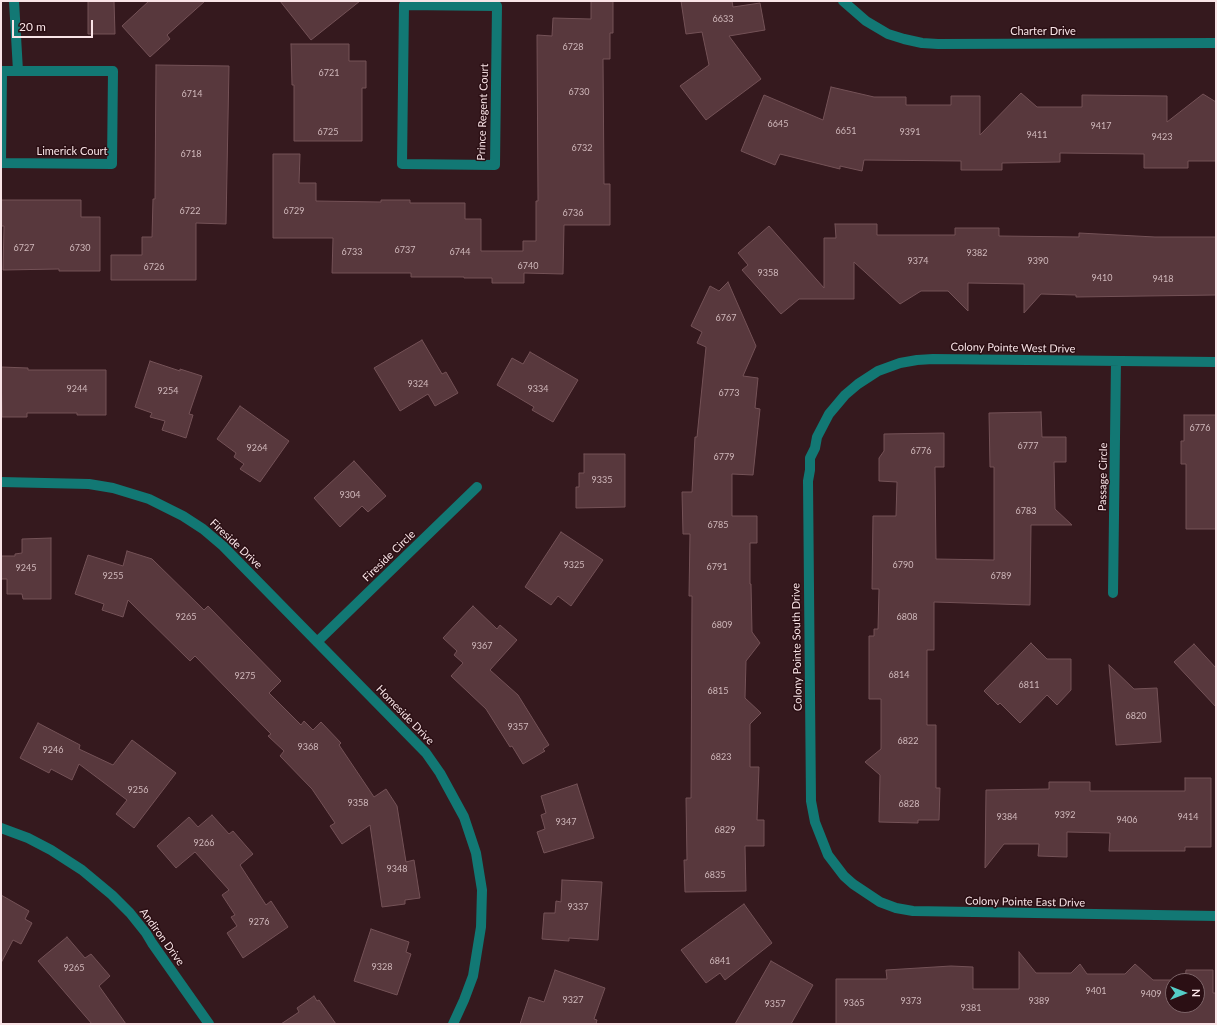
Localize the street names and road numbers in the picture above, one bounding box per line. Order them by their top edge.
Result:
street label: Charter Drive [1010,24,1076,38]
street label: Prince Regent Court [475,63,491,161]
street label: Limerick Court [37,144,107,158]
street label: Colony Pointe West Drive [950,340,1076,356]
street label: Passage Circle [1096,443,1110,511]
street label: Fireside Drive [207,516,265,572]
street label: Fireside Circle [360,528,418,584]
street label: Colony Pointe South Drive [789,583,805,711]
street label: Homeside Drive [373,682,437,748]
street label: Colony Pointe East Drive [965,894,1085,910]
street label: Andiron Drive [137,906,187,968]

